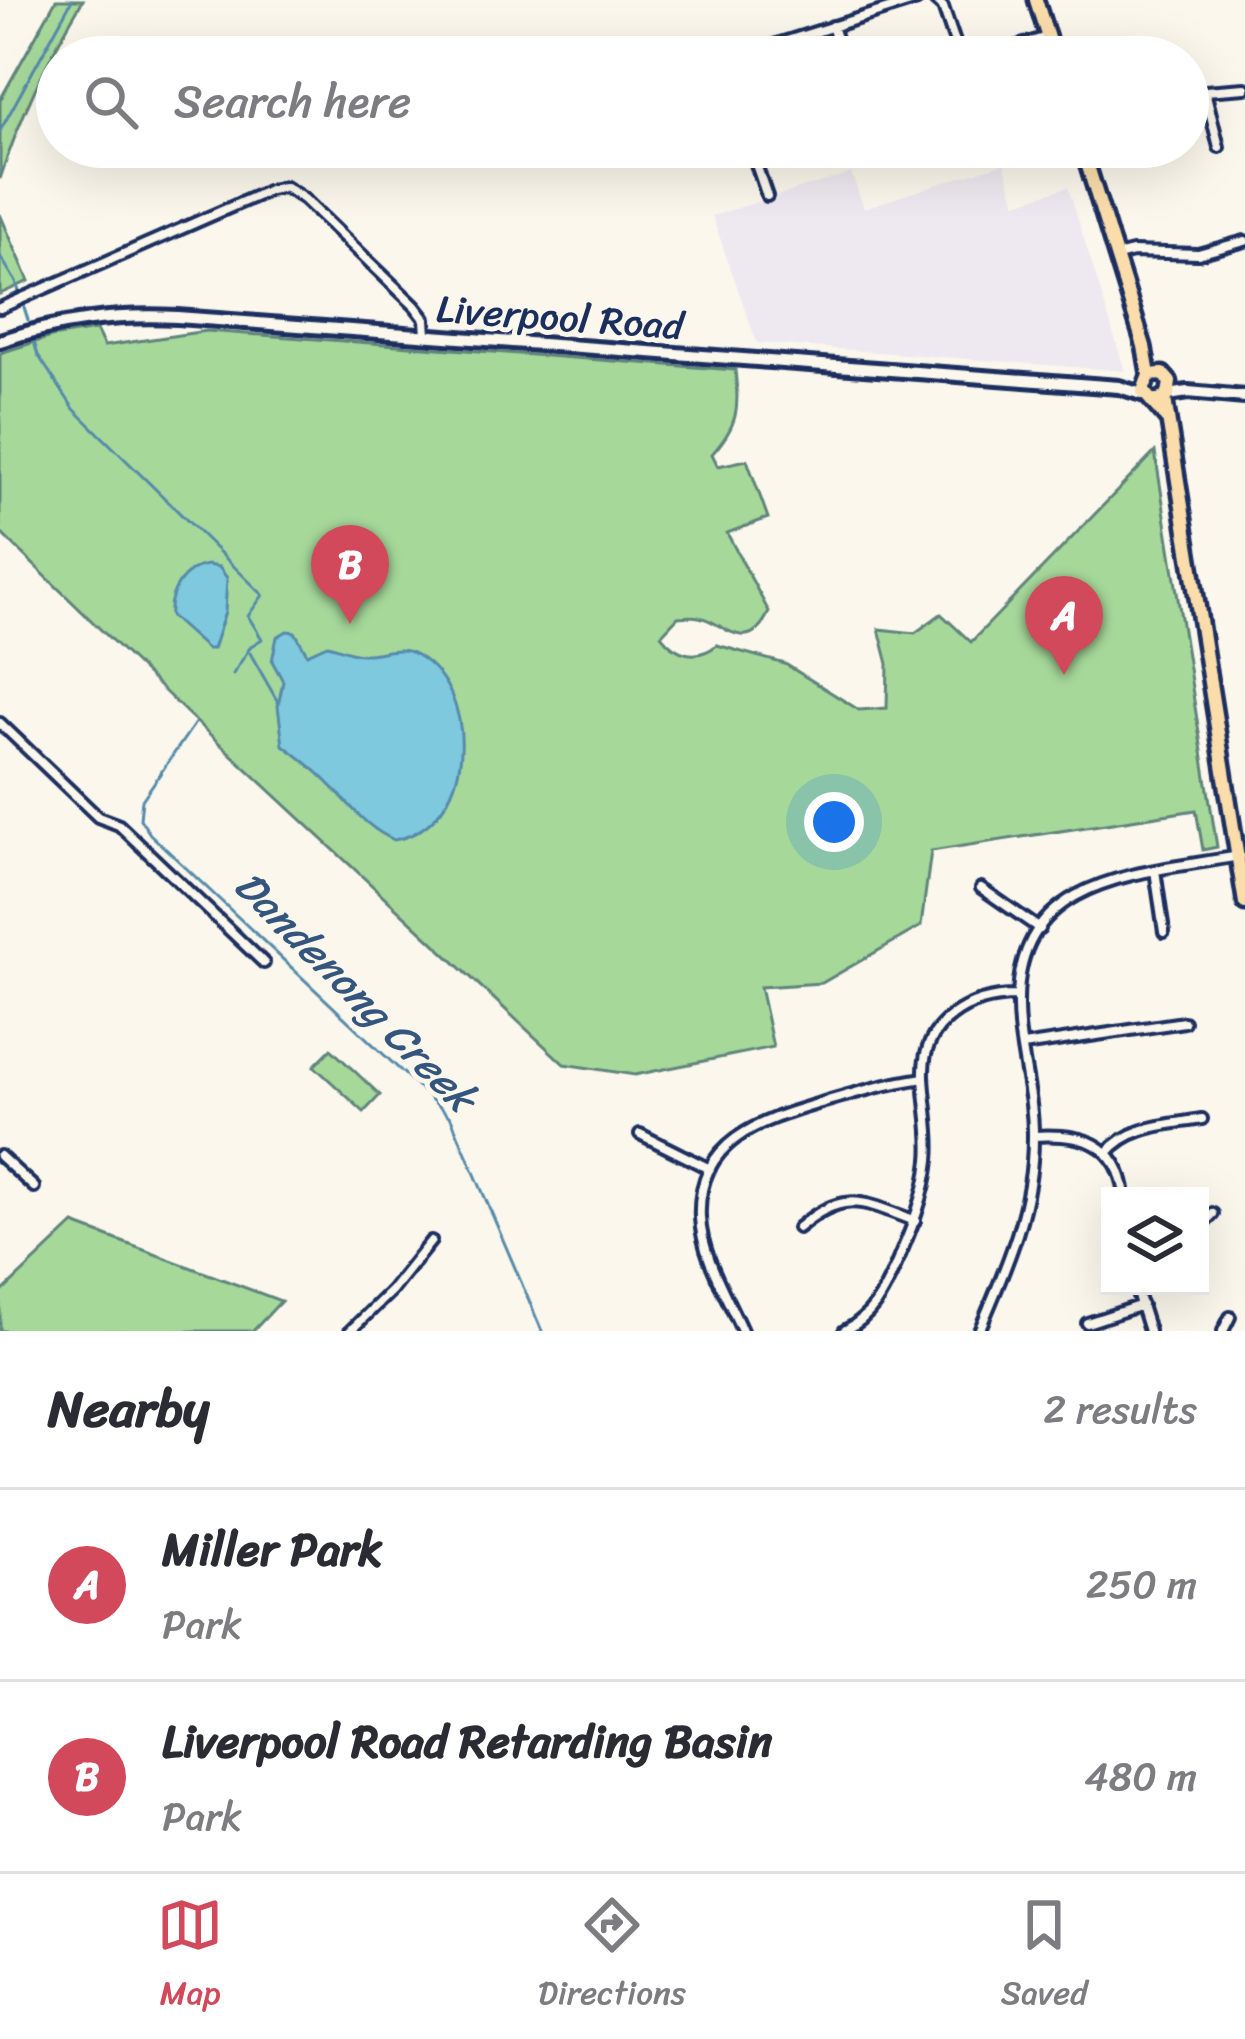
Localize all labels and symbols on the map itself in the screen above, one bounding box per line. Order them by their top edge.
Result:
street label: Liverpool Road [434,274,688,360]
pin: B [311,525,389,624]
pin: A [1025,576,1103,675]
your location [804,792,864,852]
water label: Dandenong Creek [216,852,498,1134]

